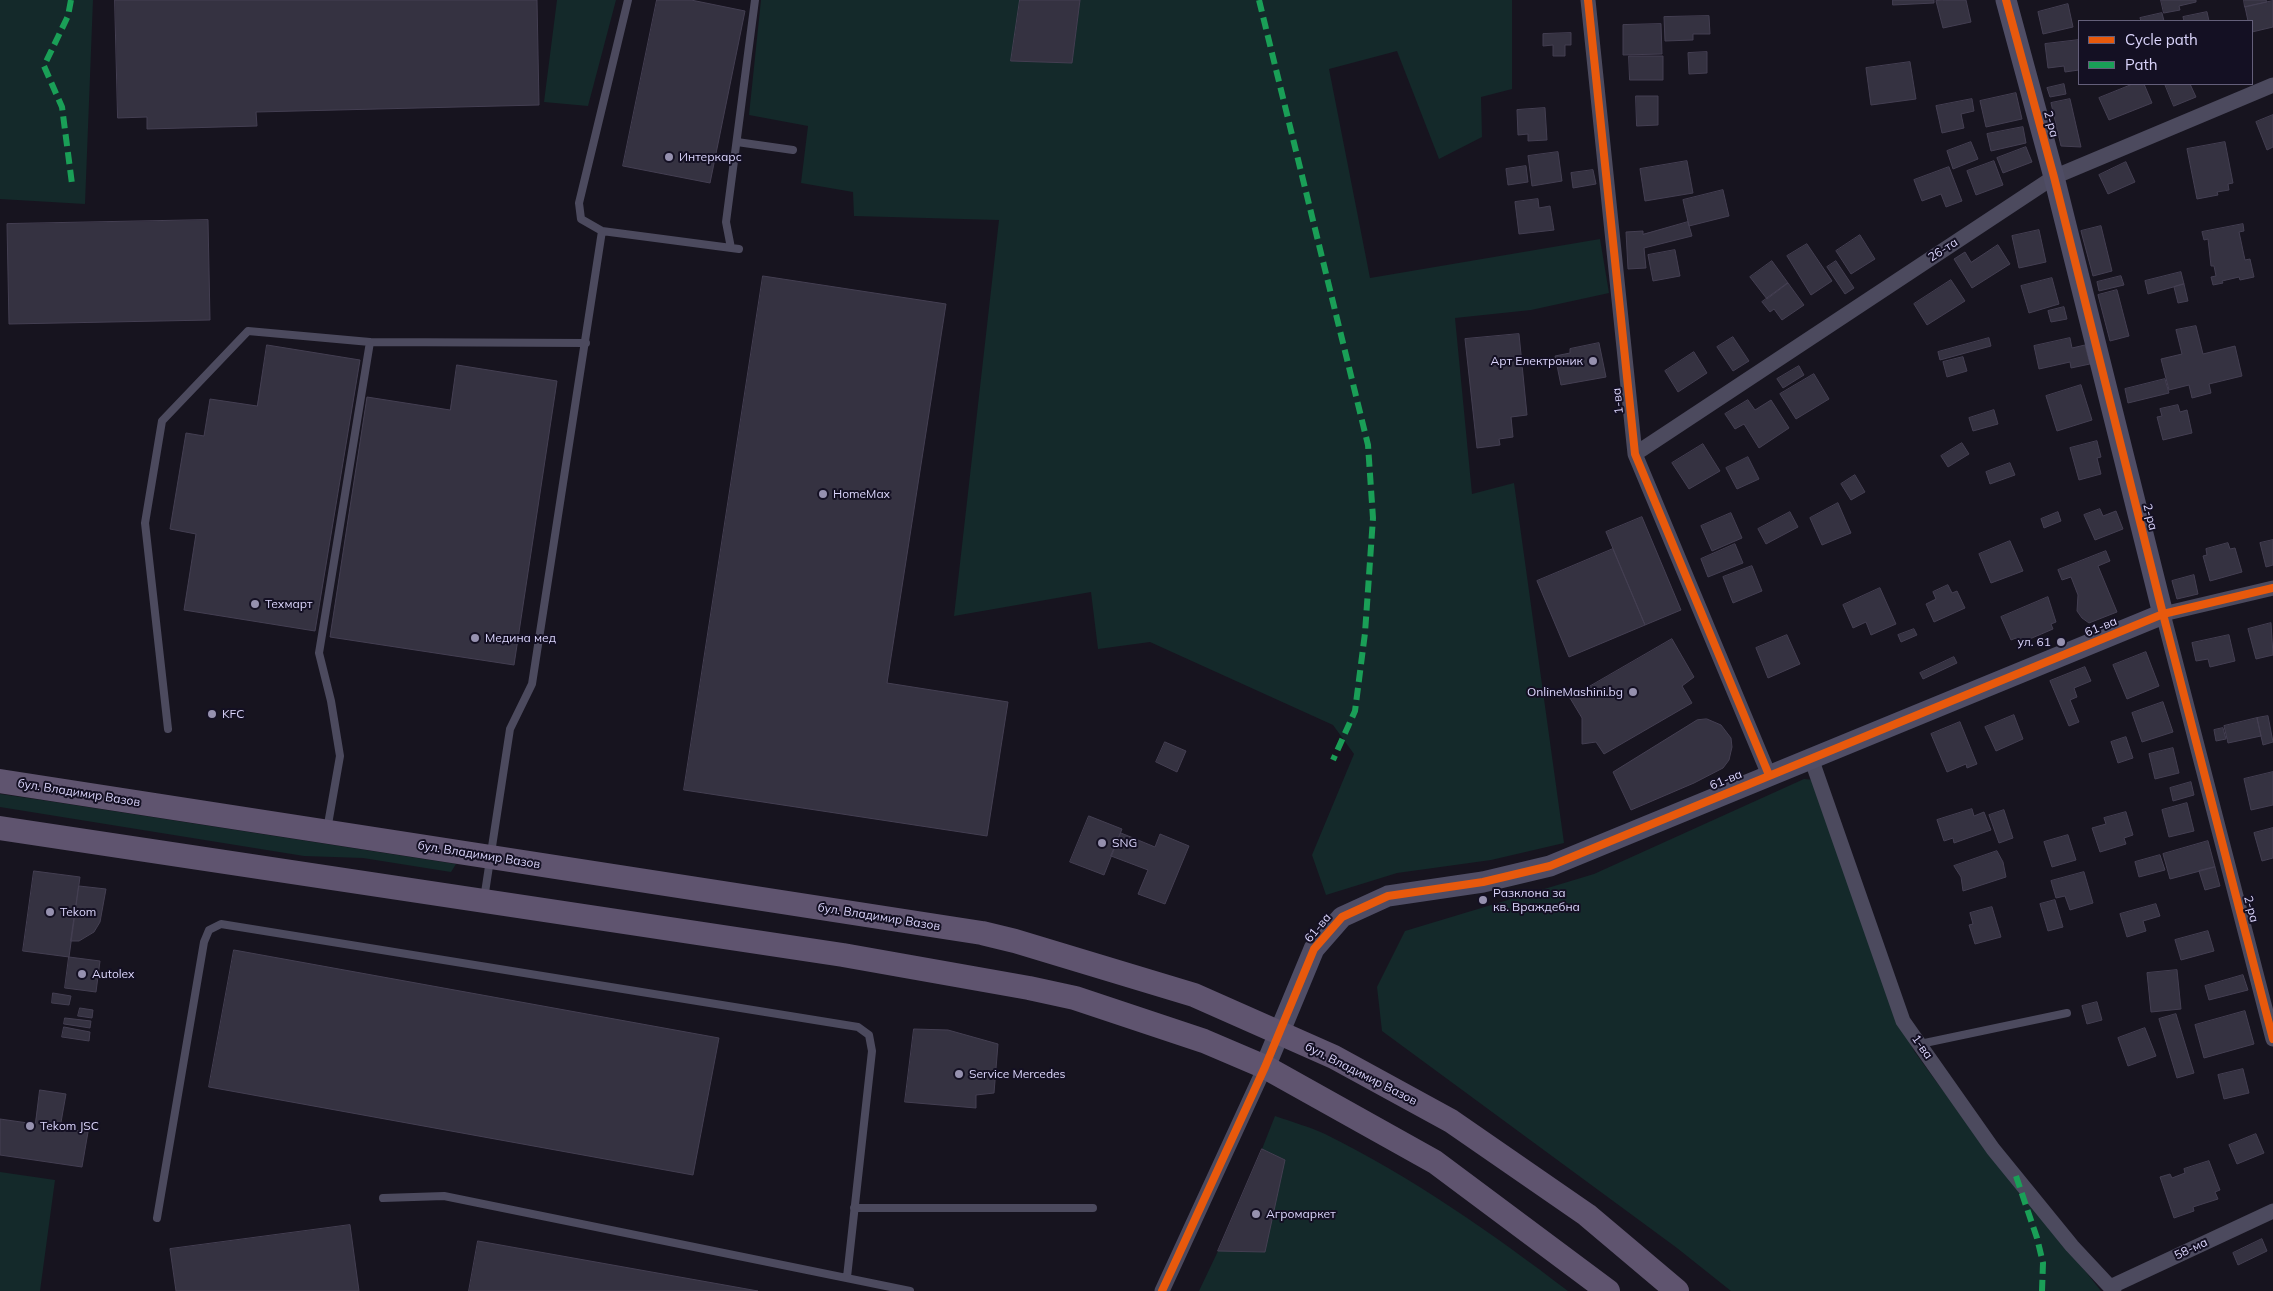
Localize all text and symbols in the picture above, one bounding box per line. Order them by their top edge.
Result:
legend [2078,20,2253,85]
text: Cycle path [2125,30,2198,49]
text: Path [2125,55,2157,74]
street label: 2-ра [2041,109,2061,139]
place label: Интеркарс [679,150,742,164]
marker: Интеркарс [663,151,675,163]
street label: 26-та [1926,235,1960,265]
place label: Арт Електроник [1491,354,1583,368]
marker: Арт Електроник [1587,355,1599,367]
street label: 1-ва [1609,387,1627,415]
place label: HomeMax [833,487,890,501]
marker: HomeMax [817,488,829,500]
street label: 2-ра [2140,502,2160,532]
place label: Техмарт [265,597,313,611]
marker: Техмарт [249,598,261,610]
street label: 61-ва [2083,614,2119,640]
place label: Медина мед [485,631,556,645]
marker: Медина мед [469,632,481,644]
place label: ул. 61 [2018,635,2051,649]
marker: ул. 61 [2055,636,2067,648]
place label: ОnlineMashini.bg [1527,685,1623,699]
marker: ОnlineMashini.bg [1627,686,1639,698]
place label: KFC [222,707,244,721]
marker: KFC [206,708,218,720]
street label: 61-ва [1708,767,1744,793]
street label: бул. Владимир Вазов [17,776,141,810]
place label: SNG [1112,836,1137,850]
marker: SNG [1096,837,1108,849]
street label: бул. Владимир Вазов [417,838,541,872]
place label: Разклона за кв. Враждебна [1493,886,1580,914]
marker: Разклона за кв. Враждебна [1477,894,1489,906]
street label: 2-ра [2241,894,2261,924]
street label: бул. Владимир Вазов [817,900,941,934]
place label: Tekom [60,905,96,919]
marker: Tekom [44,906,56,918]
street label: 61-ва [1302,911,1334,945]
place label: Autolex [92,967,134,981]
marker: Autolex [76,968,88,980]
street label: 1-ва [1909,1032,1935,1062]
street label: бул. Владимир Вазов [1303,1039,1419,1109]
place label: Service Mercedes [969,1067,1066,1081]
marker: Service Mercedes [953,1068,965,1080]
place label: Tekom JSC [40,1119,99,1133]
marker: Tekom JSC [24,1120,36,1132]
place label: Агромаркет [1266,1207,1336,1221]
marker: Агромаркет [1250,1208,1262,1220]
street label: 58-ма [2172,1235,2210,1263]

